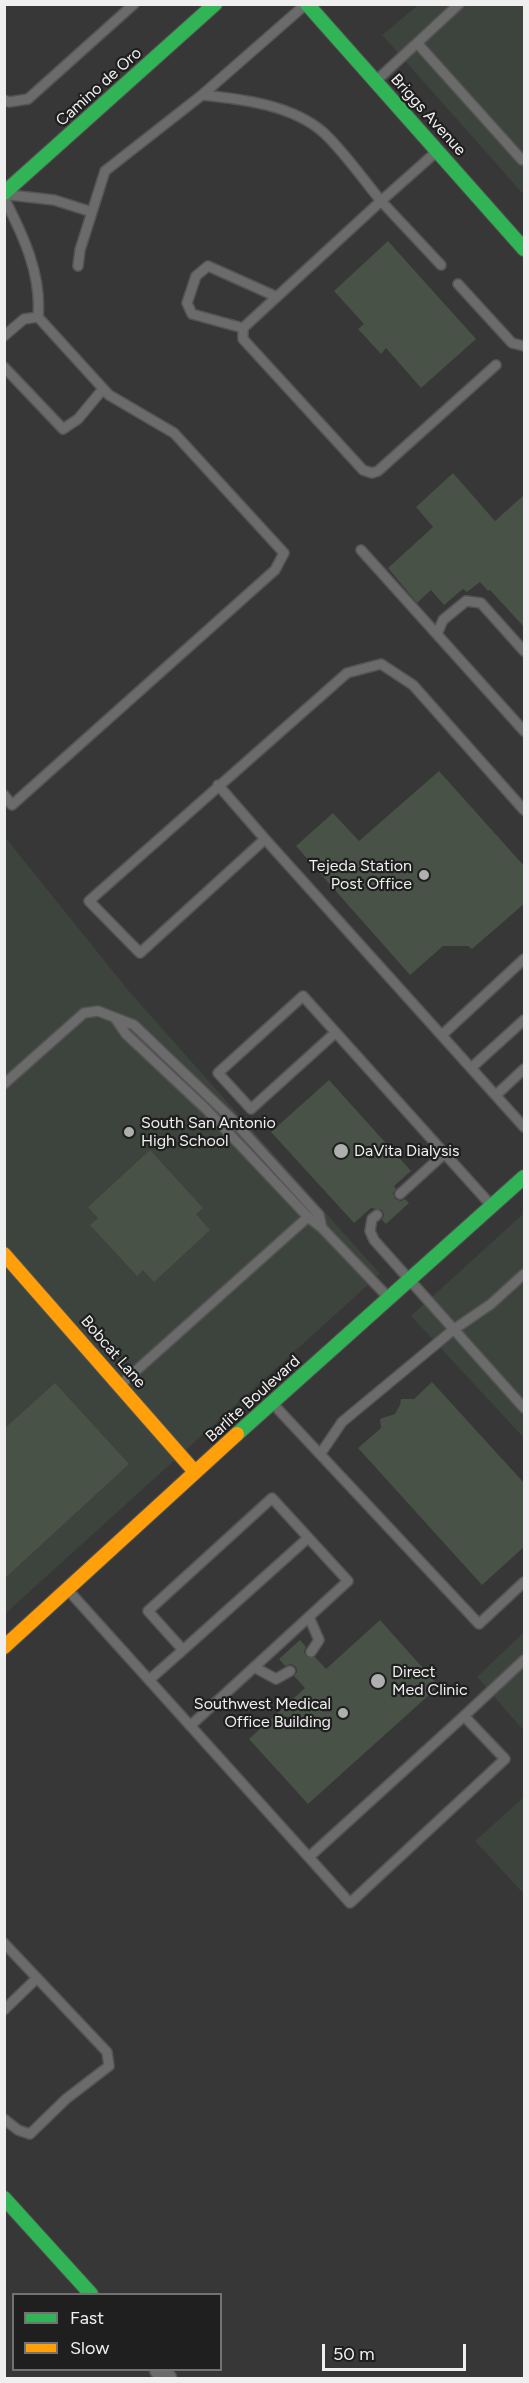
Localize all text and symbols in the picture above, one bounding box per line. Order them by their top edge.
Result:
street label: Camino de Oro [52,44,146,130]
street label: Briggs Avenue [386,70,470,160]
place label: Tejeda Station Post Office [309,856,412,894]
marker: Tejeda Station Post Office [417,868,431,882]
place label: South San Antonio High School [141,1113,276,1151]
marker: South San Antonio High School [122,1125,136,1139]
place label: DaVita Dialysis [354,1141,460,1161]
marker: DaVita Dialysis [332,1142,350,1160]
street label: Bobcat Lane [76,1312,150,1392]
street label: Barlite Boulevard [202,1352,304,1446]
place label: Direct Med Clinic [392,1662,468,1700]
marker: Direct Med Clinic [369,1672,387,1690]
place label: Southwest Medical Office Building [194,1694,331,1732]
marker: Southwest Medical Office Building [336,1706,350,1720]
legend [12,2293,222,2371]
text: Fast [70,2307,104,2329]
scale bar [325,2332,469,2370]
text: Slow [70,2337,109,2359]
text: 50 m [333,2343,375,2365]

